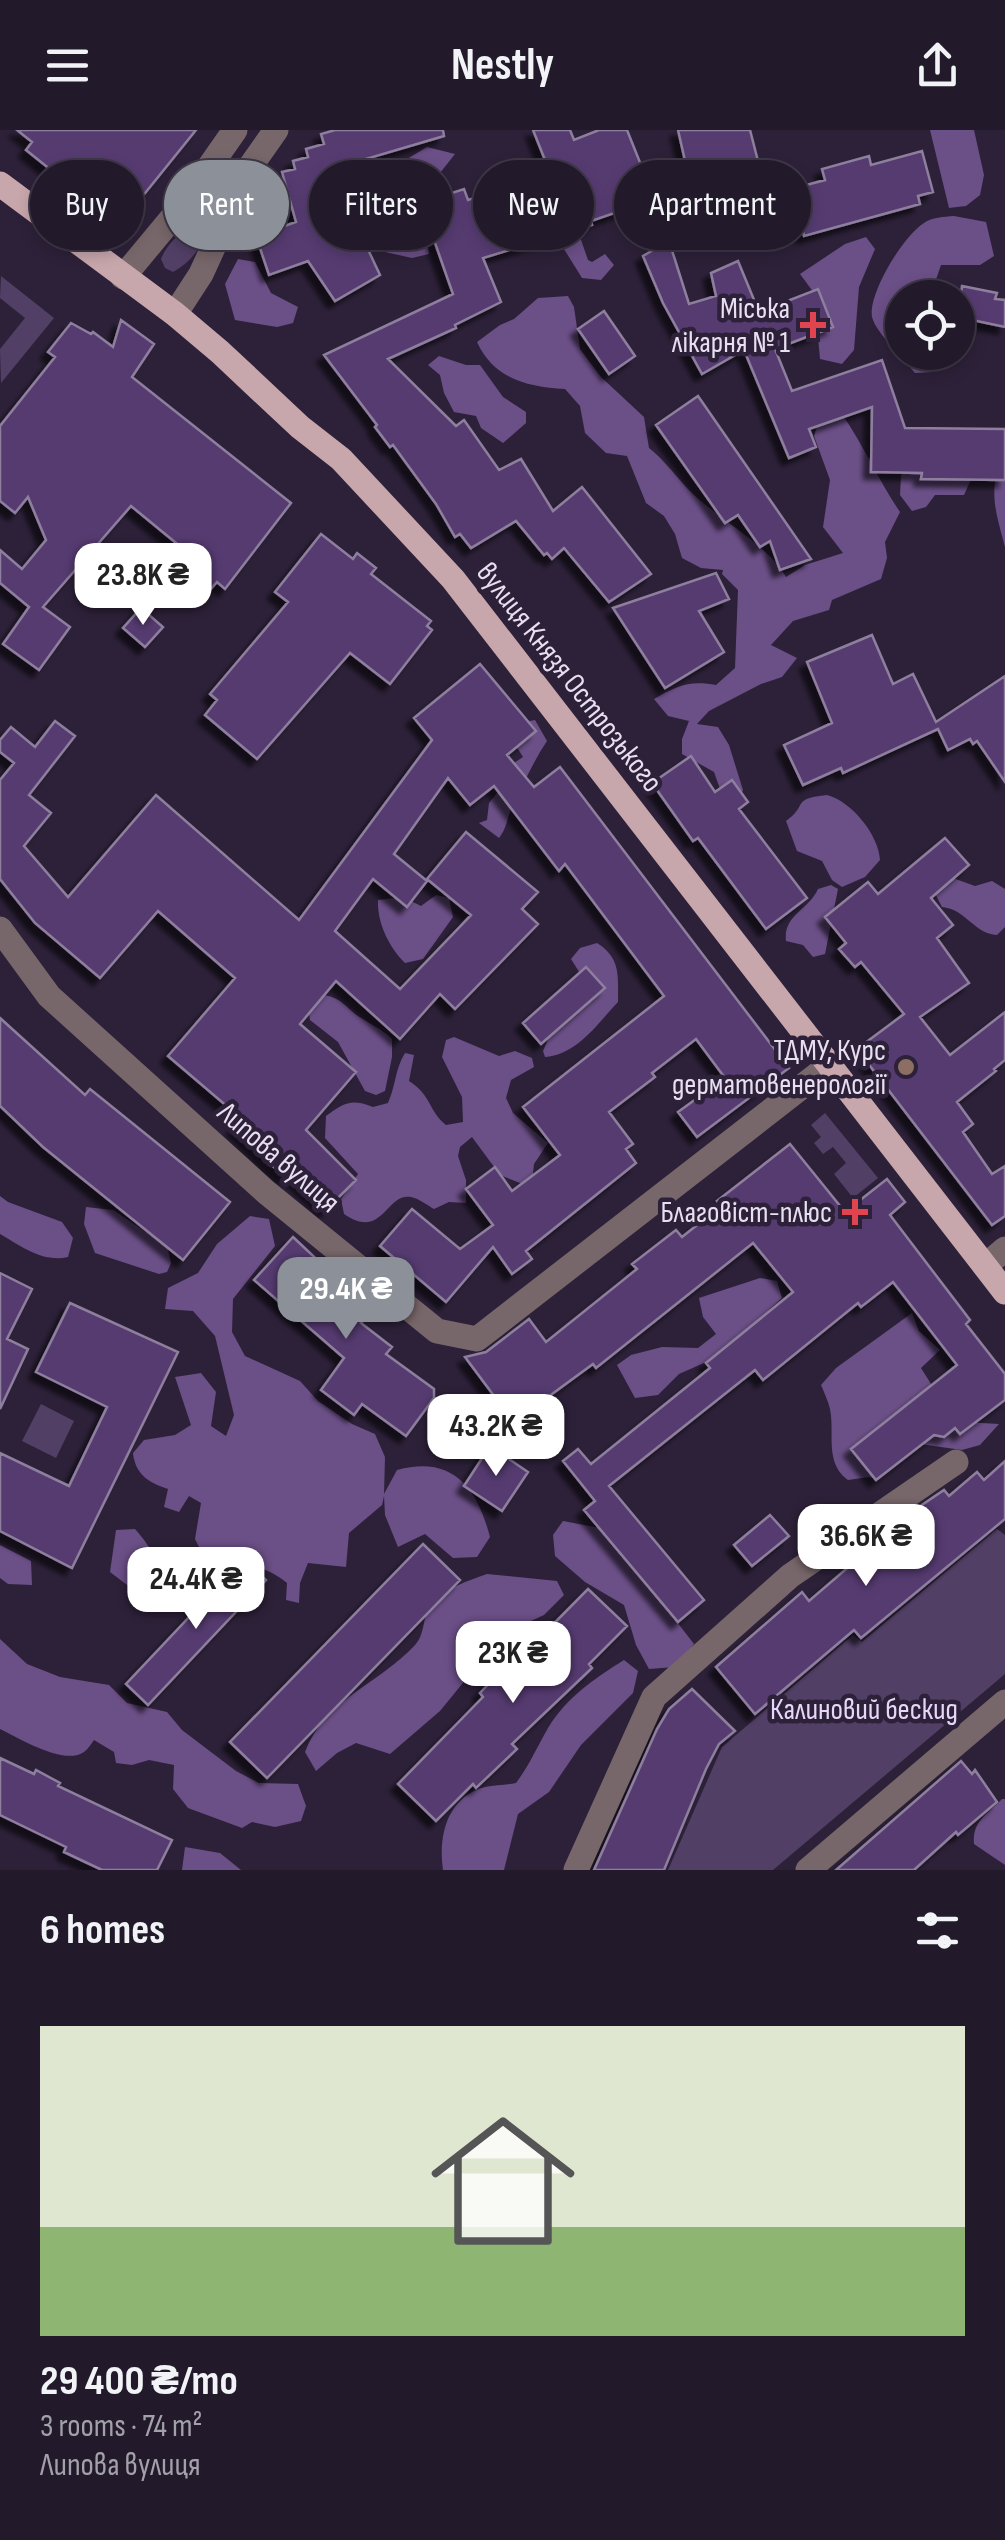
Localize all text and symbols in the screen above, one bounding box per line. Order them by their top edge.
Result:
icon: menu [40,38,95,93]
text: Nestly [451,38,554,93]
icon: share [910,38,965,93]
chip: Buy [30,160,144,250]
chip: Rent [164,160,289,250]
chip: Filters [309,160,453,250]
chip: New [473,160,594,250]
chip: Apartment [614,160,811,250]
map controls [885,280,975,370]
button: locate [885,280,975,370]
place label: Міська лікарня № 1 [672,291,790,361]
marker: Міська лікарня № 1 [800,312,826,338]
pin: 23.8K ₴ [51,543,235,628]
text: 23.8K ₴ [97,556,189,595]
street label: вулиця Князя Острозького [468,556,670,800]
place label: ТДМУ, Курс дерматовенерології [672,1033,887,1103]
marker: ТДМУ, Курс дерматовенерології [895,1056,917,1078]
street label: Липова вулиця [209,1094,347,1221]
place label: Благовіст-плюс [660,1195,832,1231]
marker: Благовіст-плюс [842,1199,868,1225]
pin: 29.4K ₴ [254,1257,438,1342]
text: 29.4K ₴ [299,1270,393,1309]
pin: 43.2K ₴ [404,1394,588,1479]
text: 43.2K ₴ [449,1407,543,1446]
pin: 36.6K ₴ [774,1504,958,1589]
text: 36.6K ₴ [820,1517,912,1556]
pin: 24.4K ₴ [104,1547,288,1632]
text: 24.4K ₴ [149,1560,243,1599]
pin: 23K ₴ [443,1621,583,1706]
text: 23K ₴ [478,1634,548,1673]
park label: Калиновий бескид [770,1692,958,1728]
icon: filters [910,1903,965,1958]
text: 6 homes [40,1905,165,1956]
icon: home [413,2091,593,2271]
text: 29 400 ₴/mo [40,2356,238,2407]
text: 3 rooms · 74 m² [40,2407,202,2446]
text: Липова вулиця [40,2446,201,2485]

